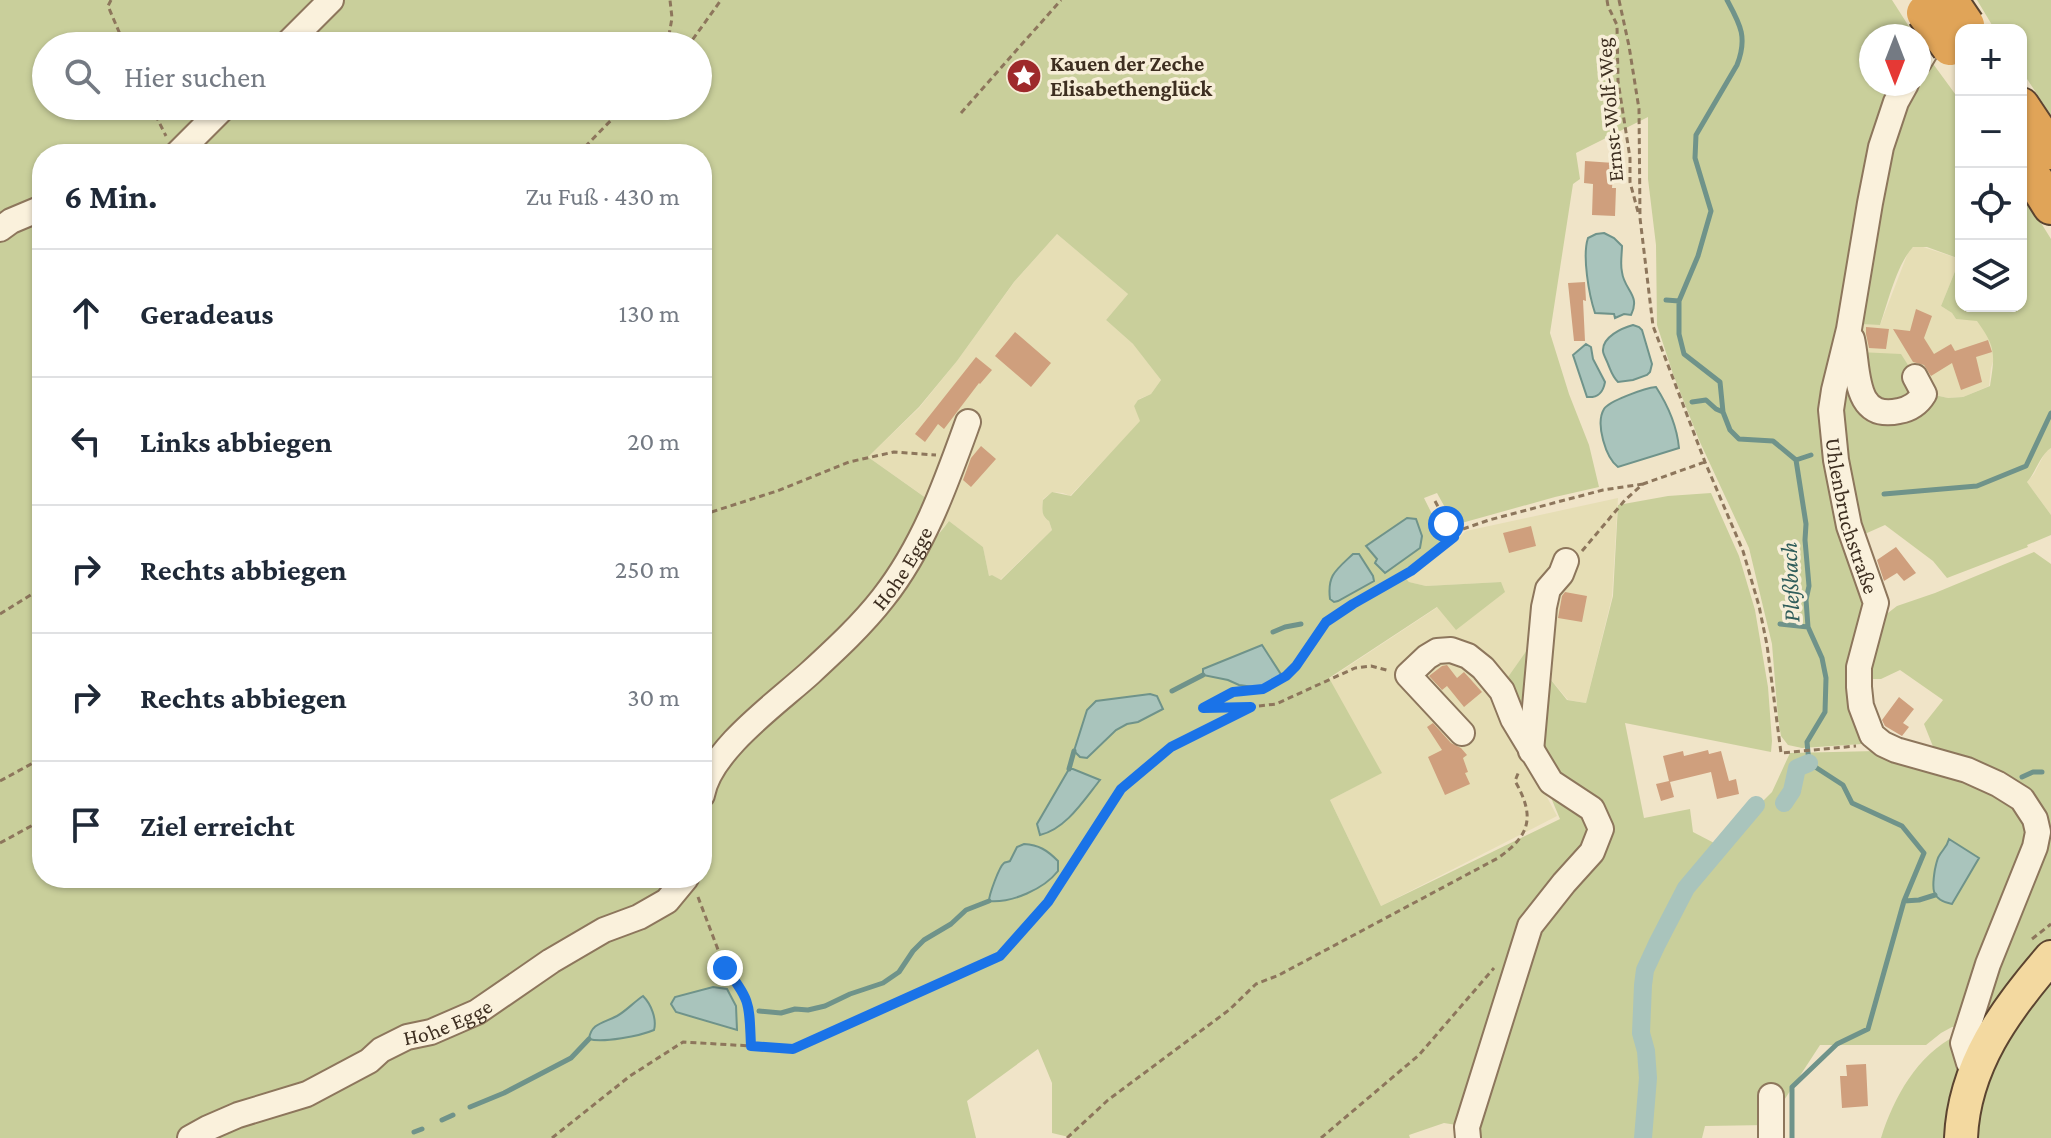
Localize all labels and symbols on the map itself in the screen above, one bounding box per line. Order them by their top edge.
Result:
north arrow [1859,24,1931,96]
street label: Ernst-Wolf-Weg [1591,36,1628,183]
place label: Kauen der Zeche Elisabethenglück [1050,51,1213,101]
place icon: Kauen der Zeche Elisabethenglück [1005,57,1043,95]
street label: Uhlenbruchstraße [1821,437,1884,597]
route start [1428,506,1464,542]
street label: Hohe Egge [867,522,938,615]
water label: Pleßbach [1775,541,1804,623]
route end [707,950,743,986]
street label: Hohe Egge [401,994,497,1050]

